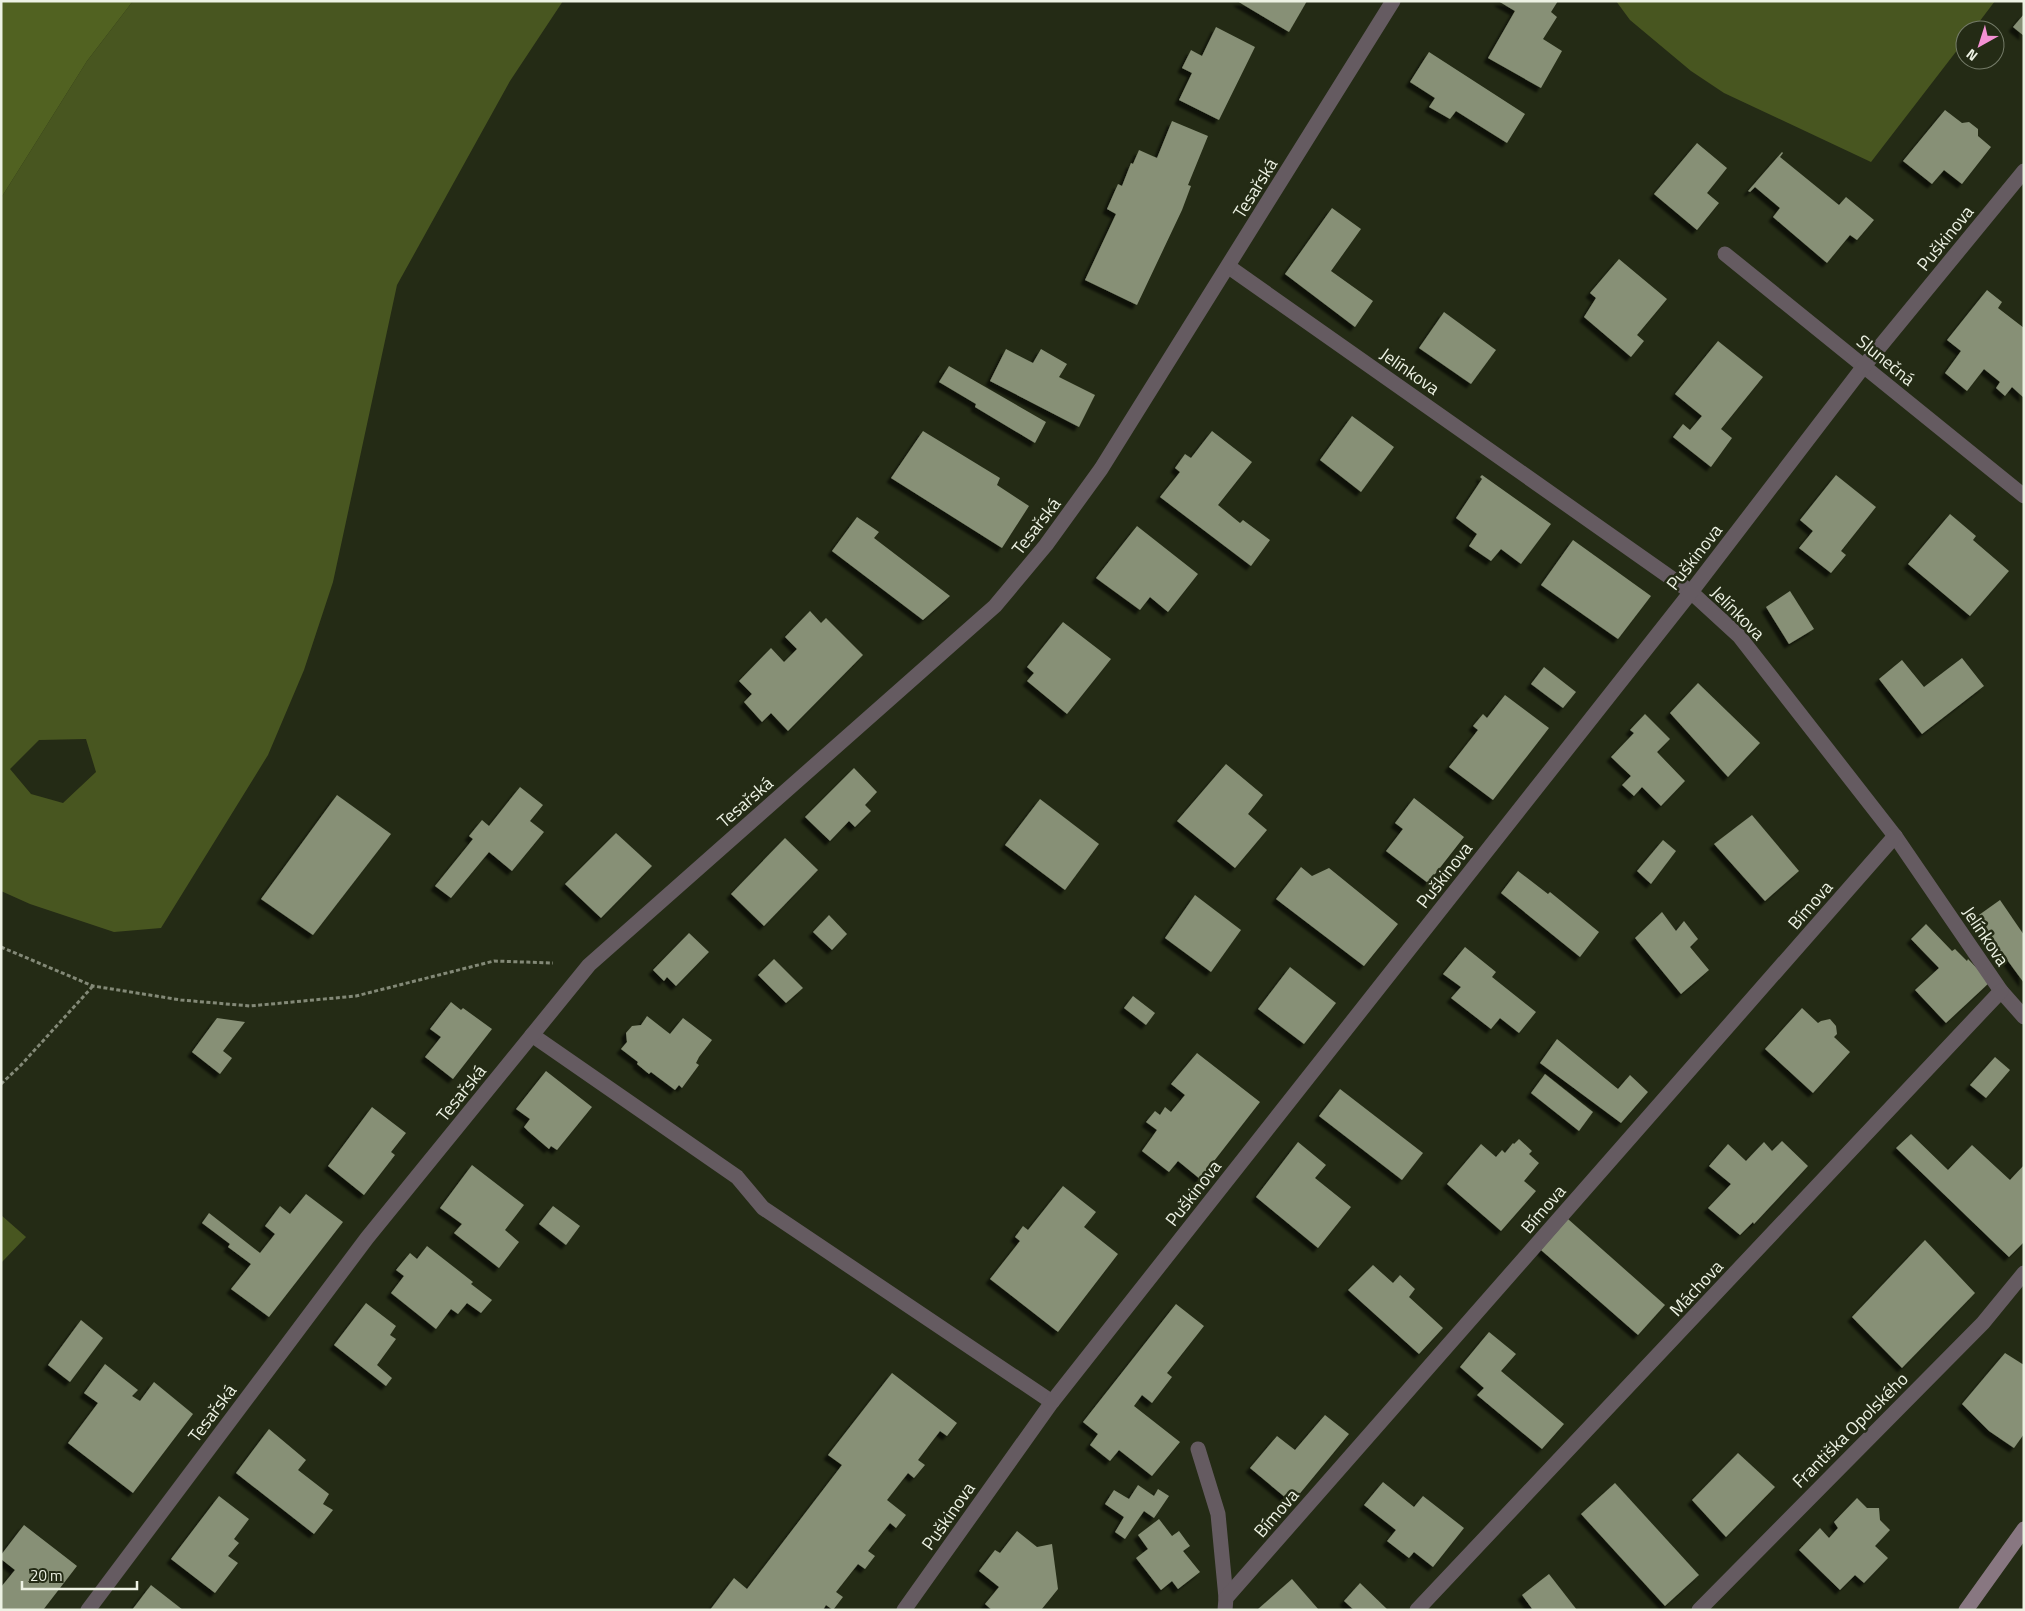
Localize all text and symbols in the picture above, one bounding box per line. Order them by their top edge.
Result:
north arrow [1955,20,2005,70]
text: N [1961,44,1982,67]
street label: Tesařská [1226,153,1284,223]
street label: Puškinova [1910,199,1980,277]
street label: Slunečná [1851,328,1921,392]
street label: Jelínkova [1375,341,1445,401]
street label: Tesařská [1005,491,1067,561]
street label: Puškinova [1659,518,1729,596]
street label: Jelínkova [1705,580,1771,646]
street label: Tesařská [711,770,779,834]
street label: Puškinova [1409,836,1479,914]
street label: Bímova [1781,875,1839,935]
street label: Jelínkova [1956,901,2016,971]
street label: Tesařská [430,1059,492,1127]
street label: Puškinova [1158,1154,1228,1232]
street label: Bímova [1514,1179,1572,1239]
street label: Máchova [1663,1254,1729,1322]
street label: Františka Opolského [1786,1366,1914,1494]
street label: Tesařská [181,1378,243,1448]
street label: Puškinova [915,1476,981,1556]
street label: Bímova [1247,1483,1305,1543]
scale bar [22,1558,138,1590]
text: 20 m [30,1564,63,1587]

